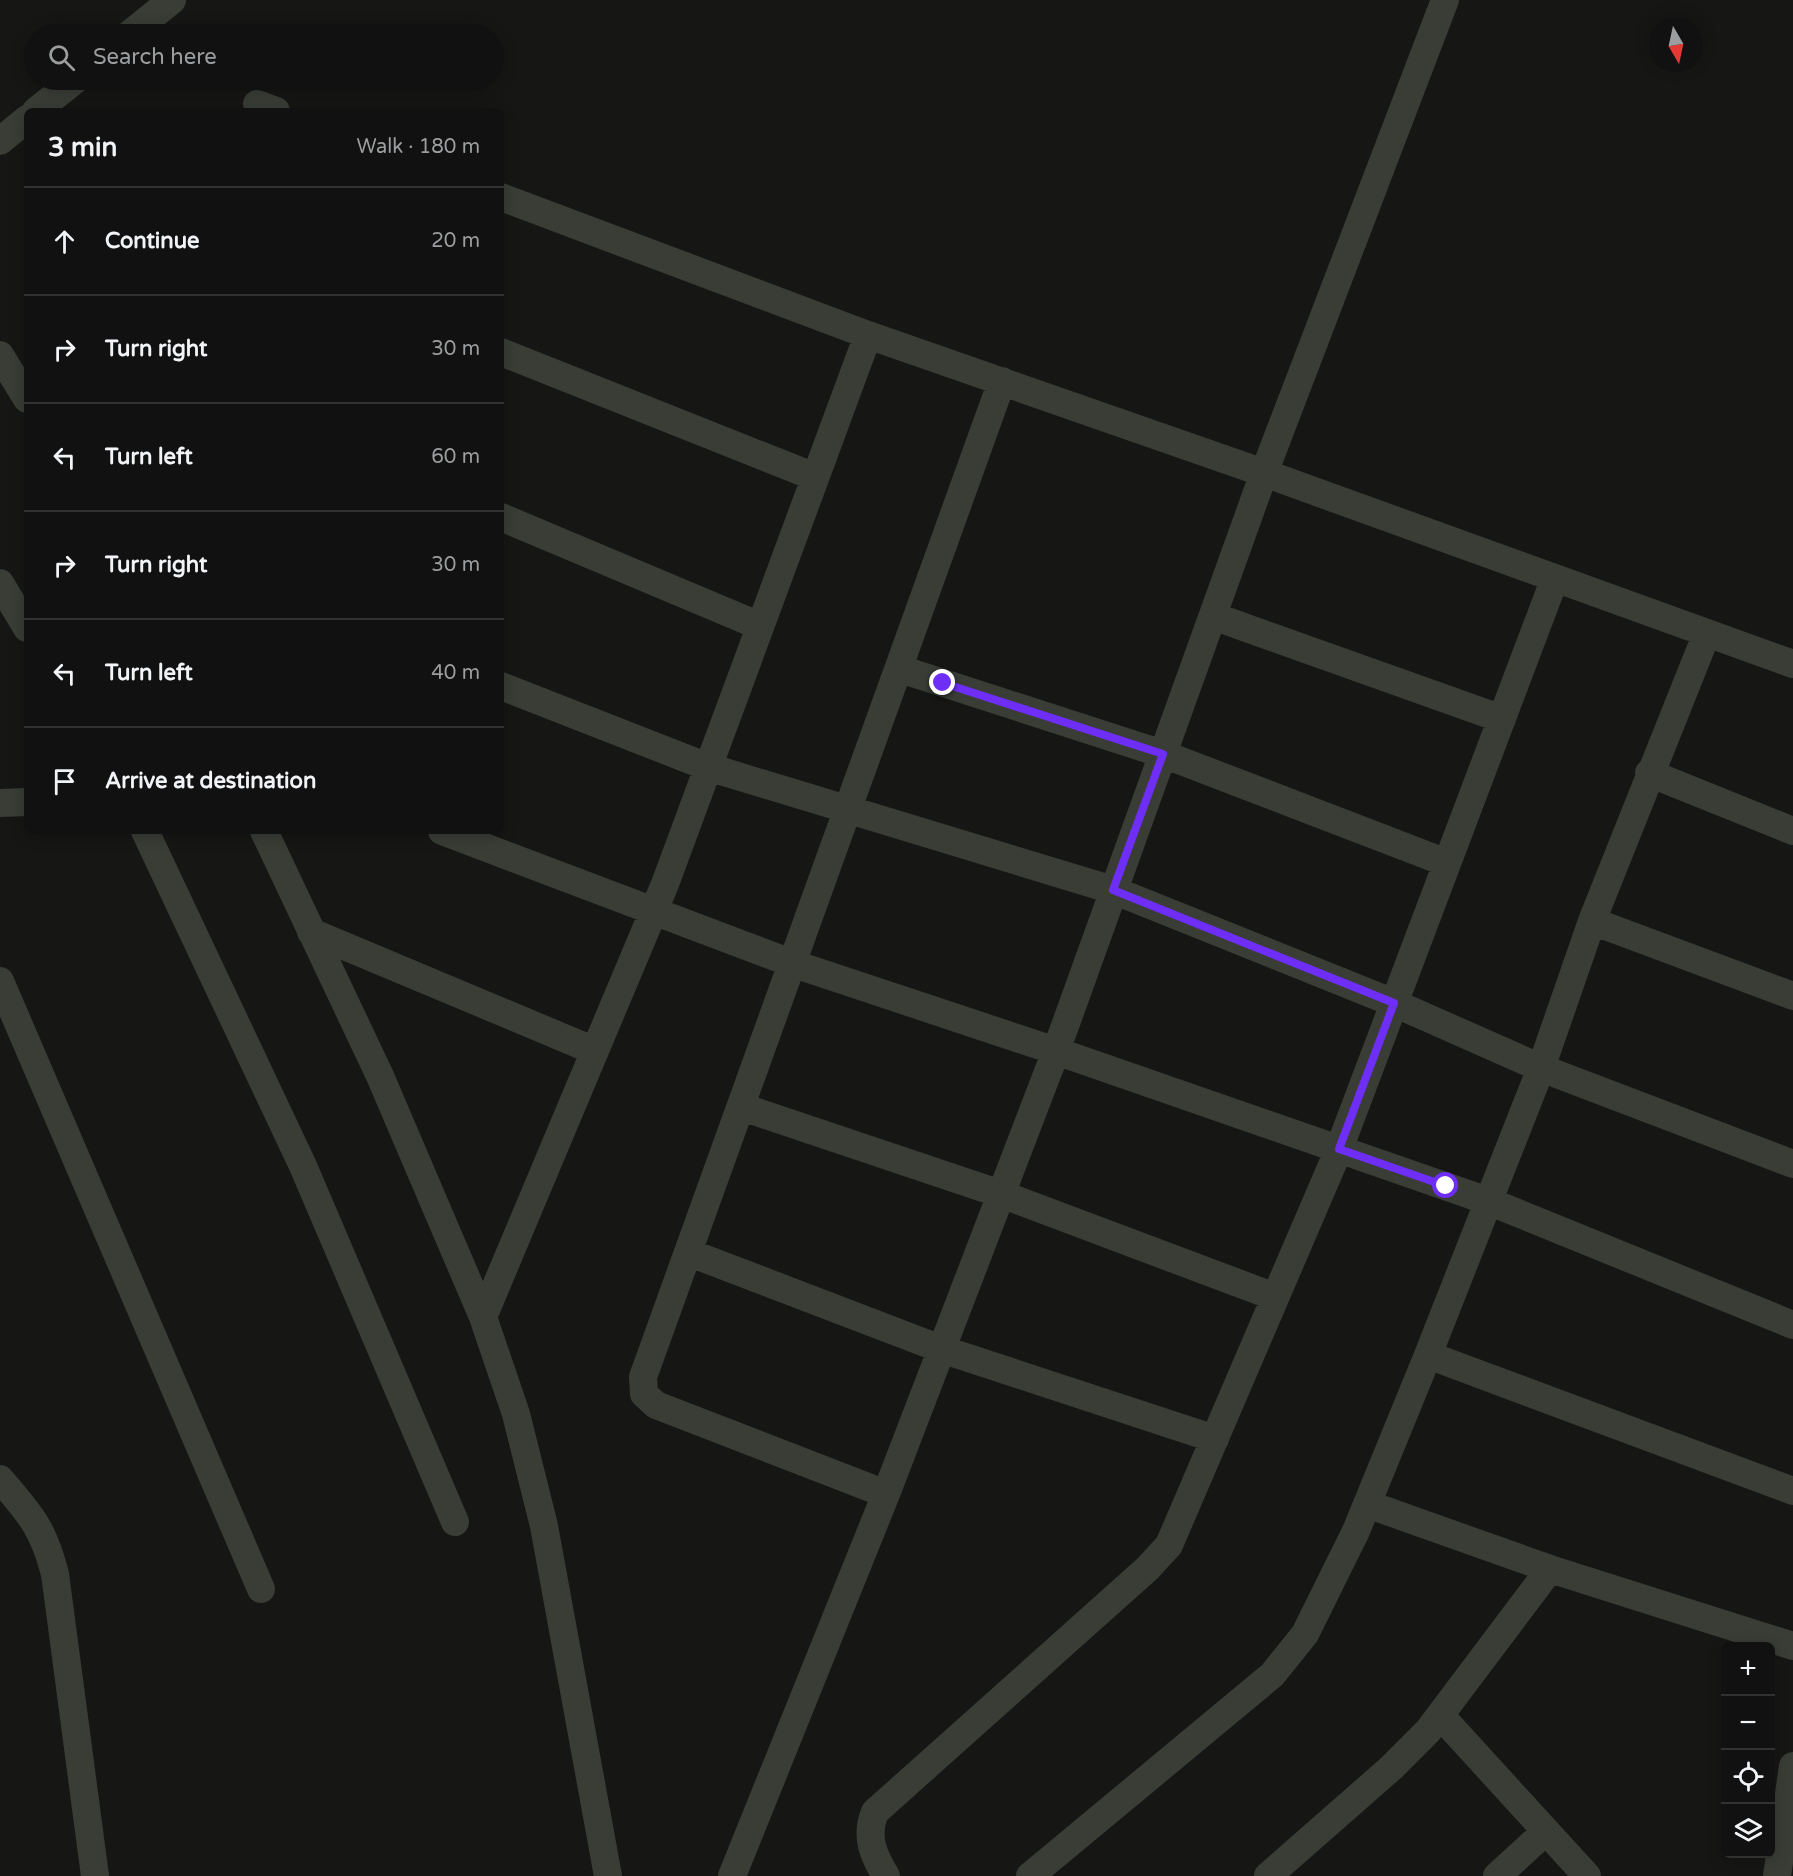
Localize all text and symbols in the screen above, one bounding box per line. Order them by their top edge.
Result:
north arrow [1649,18,1703,72]
search box [24,24,504,90]
icon: search [45,41,78,74]
text: Search here [93,44,217,70]
text: 3 min [48,132,117,163]
text: Walk · 180 m [357,135,480,159]
icon: ahead [48,225,81,258]
text: Continue [105,228,200,254]
text: 20 m [431,229,480,253]
icon: right [48,333,81,366]
text: Turn right [105,336,207,362]
text: 30 m [431,337,480,361]
icon: left [48,441,81,474]
text: Turn left [105,444,193,470]
text: 60 m [431,445,480,469]
icon: right [48,549,81,582]
text: Turn right [105,552,207,578]
text: 30 m [431,553,480,577]
icon: left [48,657,81,690]
text: Turn left [105,660,193,686]
text: 40 m [431,661,480,685]
route end [929,669,955,695]
icon: arrive [48,765,81,798]
text: Arrive at destination [105,768,316,794]
route start [1432,1172,1458,1198]
map controls [1721,1642,1775,1858]
button: + [1721,1642,1775,1696]
button: − [1721,1696,1775,1750]
button: locate [1721,1750,1775,1804]
button: layers [1721,1804,1775,1858]

